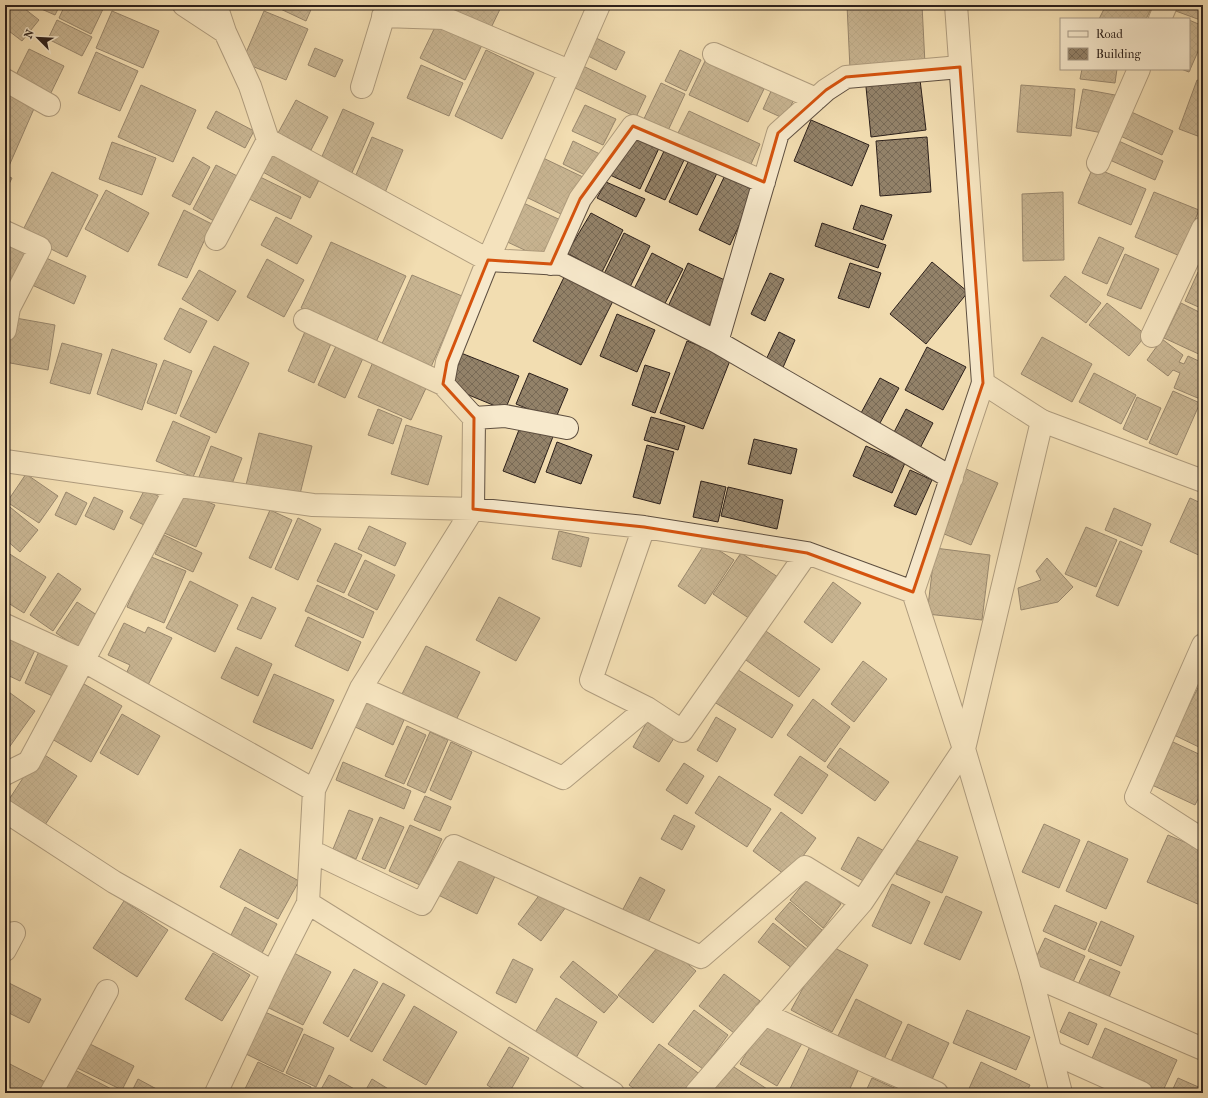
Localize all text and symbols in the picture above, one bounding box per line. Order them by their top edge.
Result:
north arrow [18,18,58,58]
legend [1060,18,1190,70]
text: N [22,27,37,41]
text: Road [1096,27,1123,41]
text: Building [1096,47,1141,61]

